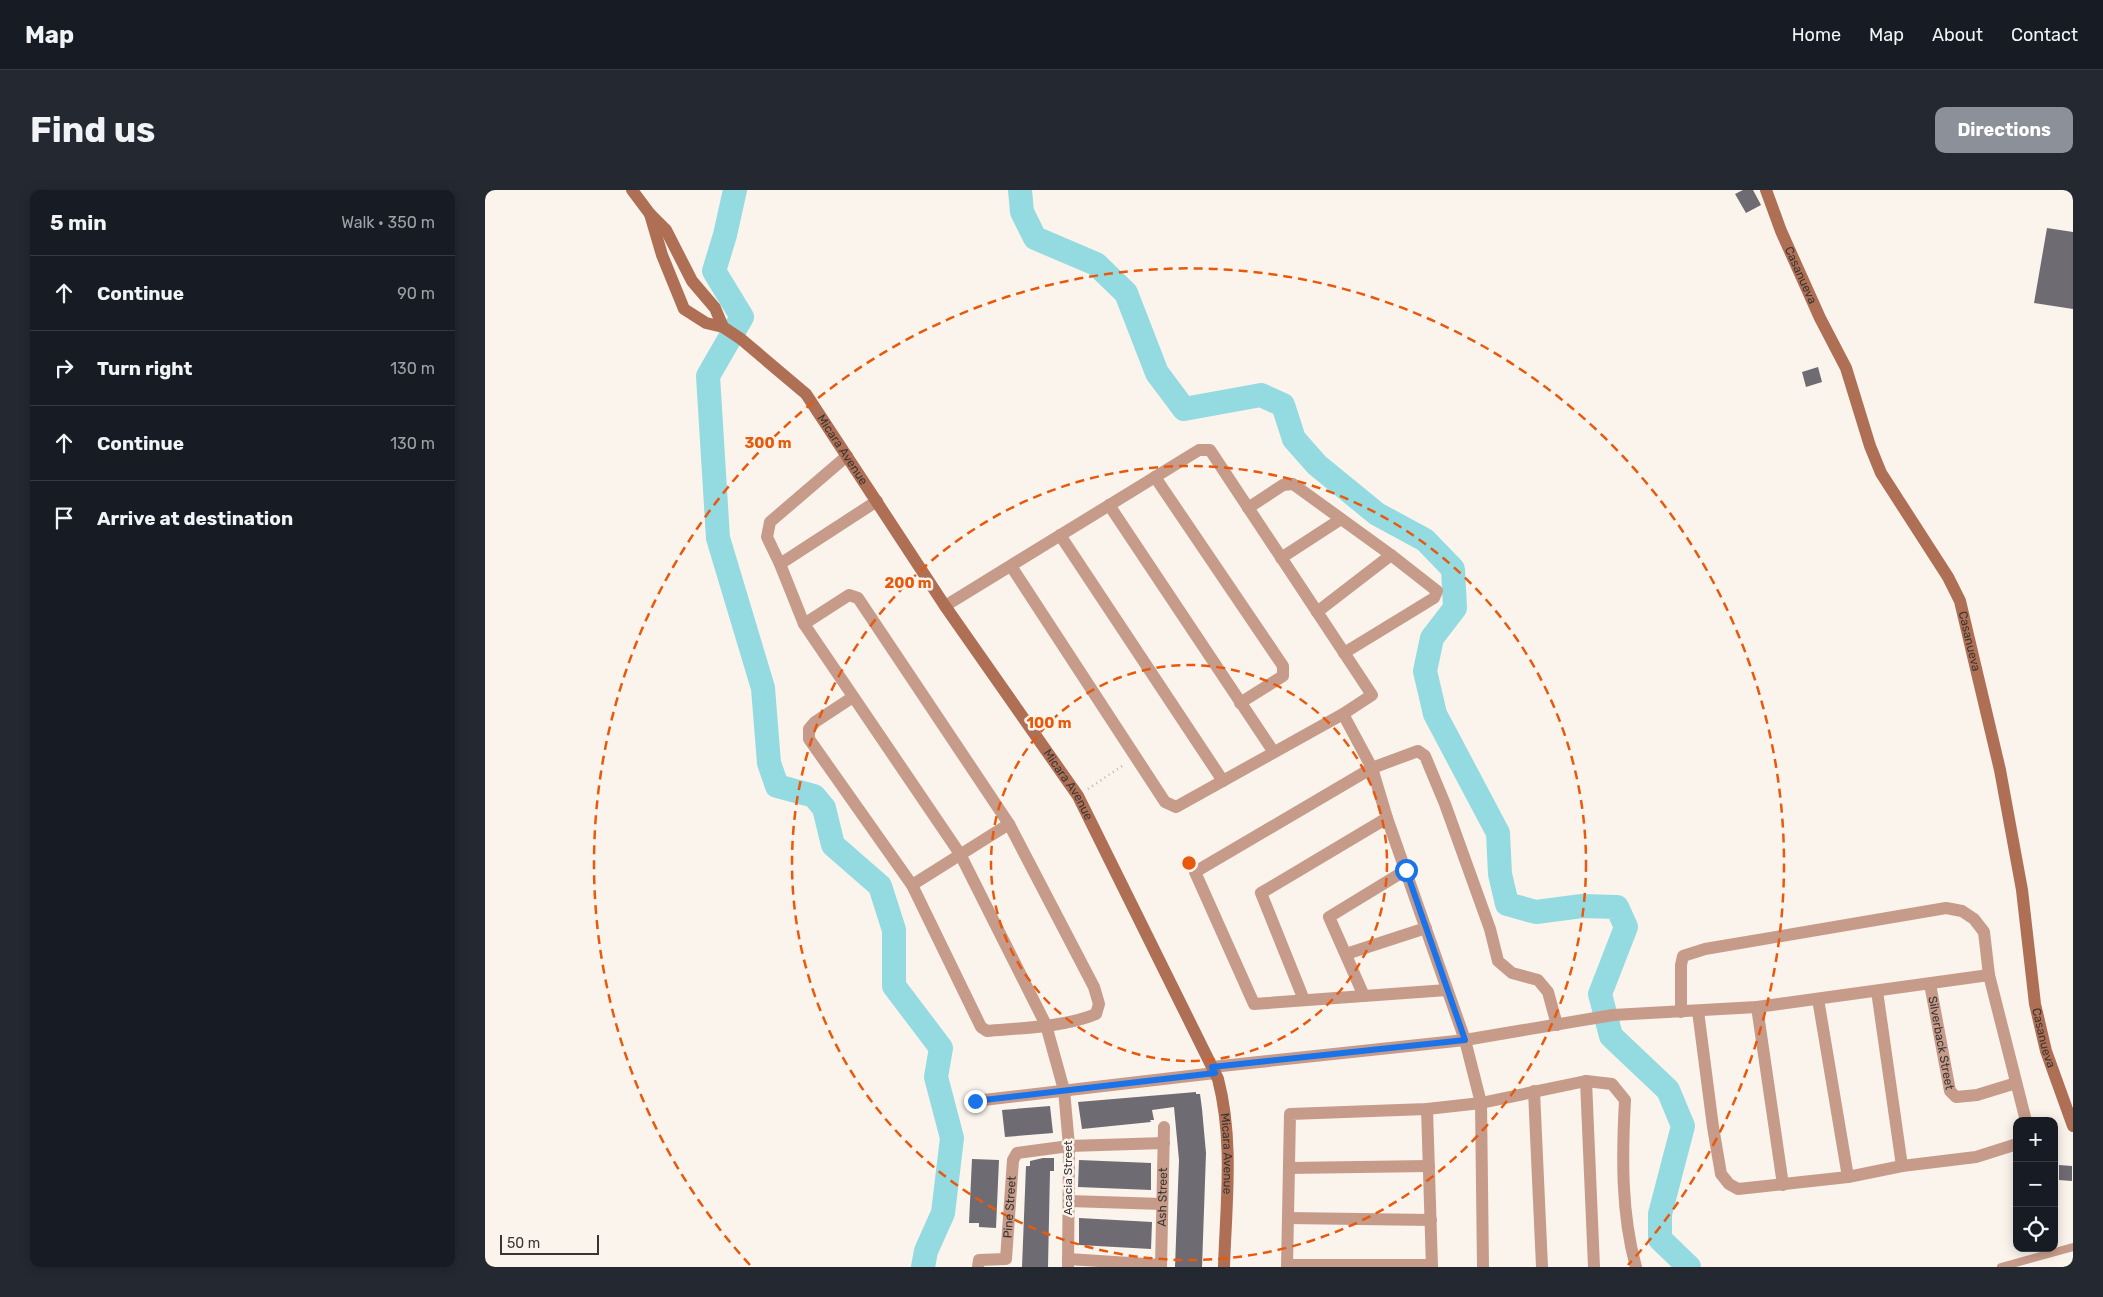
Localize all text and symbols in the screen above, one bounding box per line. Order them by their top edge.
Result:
text: Map [25,21,74,49]
text: Home [1792,24,1841,46]
text: Map [1869,24,1904,46]
text: About [1932,24,1983,46]
text: Contact [2011,24,2078,46]
button: Directions [1935,107,2073,153]
text: Find us [30,109,155,151]
text: 5 min [50,210,107,235]
text: Walk · 350 m [341,213,435,232]
street label: Casanueva [1782,244,1820,306]
icon: ahead [50,279,78,307]
text: Continue [97,282,184,305]
text: 90 m [397,284,435,303]
icon: right [50,354,78,382]
text: Turn right [97,357,192,380]
text: 130 m [390,359,435,378]
street label: Micara Avenue [814,412,871,488]
icon: ahead [50,429,78,457]
text: Continue [97,432,184,455]
text: 130 m [390,434,435,453]
text: 300 m [744,434,792,452]
icon: arrive [50,504,78,532]
text: Arrive at destination [97,507,293,530]
text: 200 m [884,574,932,592]
street label: Casanueva [1956,610,1983,673]
text: 100 m [1027,714,1071,732]
street label: Micara Avenue [1040,746,1096,823]
centre of rings [1180,854,1198,872]
route start [1395,859,1418,882]
street label: Silverback Street [1925,995,1957,1091]
street label: Casanueva [2029,1006,2058,1070]
route end [964,1090,987,1113]
street label: Micara Avenue [1218,1112,1235,1195]
map controls [2013,1117,2058,1252]
button: + [2013,1117,2058,1162]
street label: Acacia Street [1061,1140,1075,1216]
button: − [2013,1162,2058,1207]
street label: Ash Street [1155,1167,1170,1227]
street label: Pine Street [1000,1175,1019,1239]
button: locate [2013,1207,2058,1252]
scale bar [500,1232,599,1255]
text: 50 m [507,1235,540,1252]

